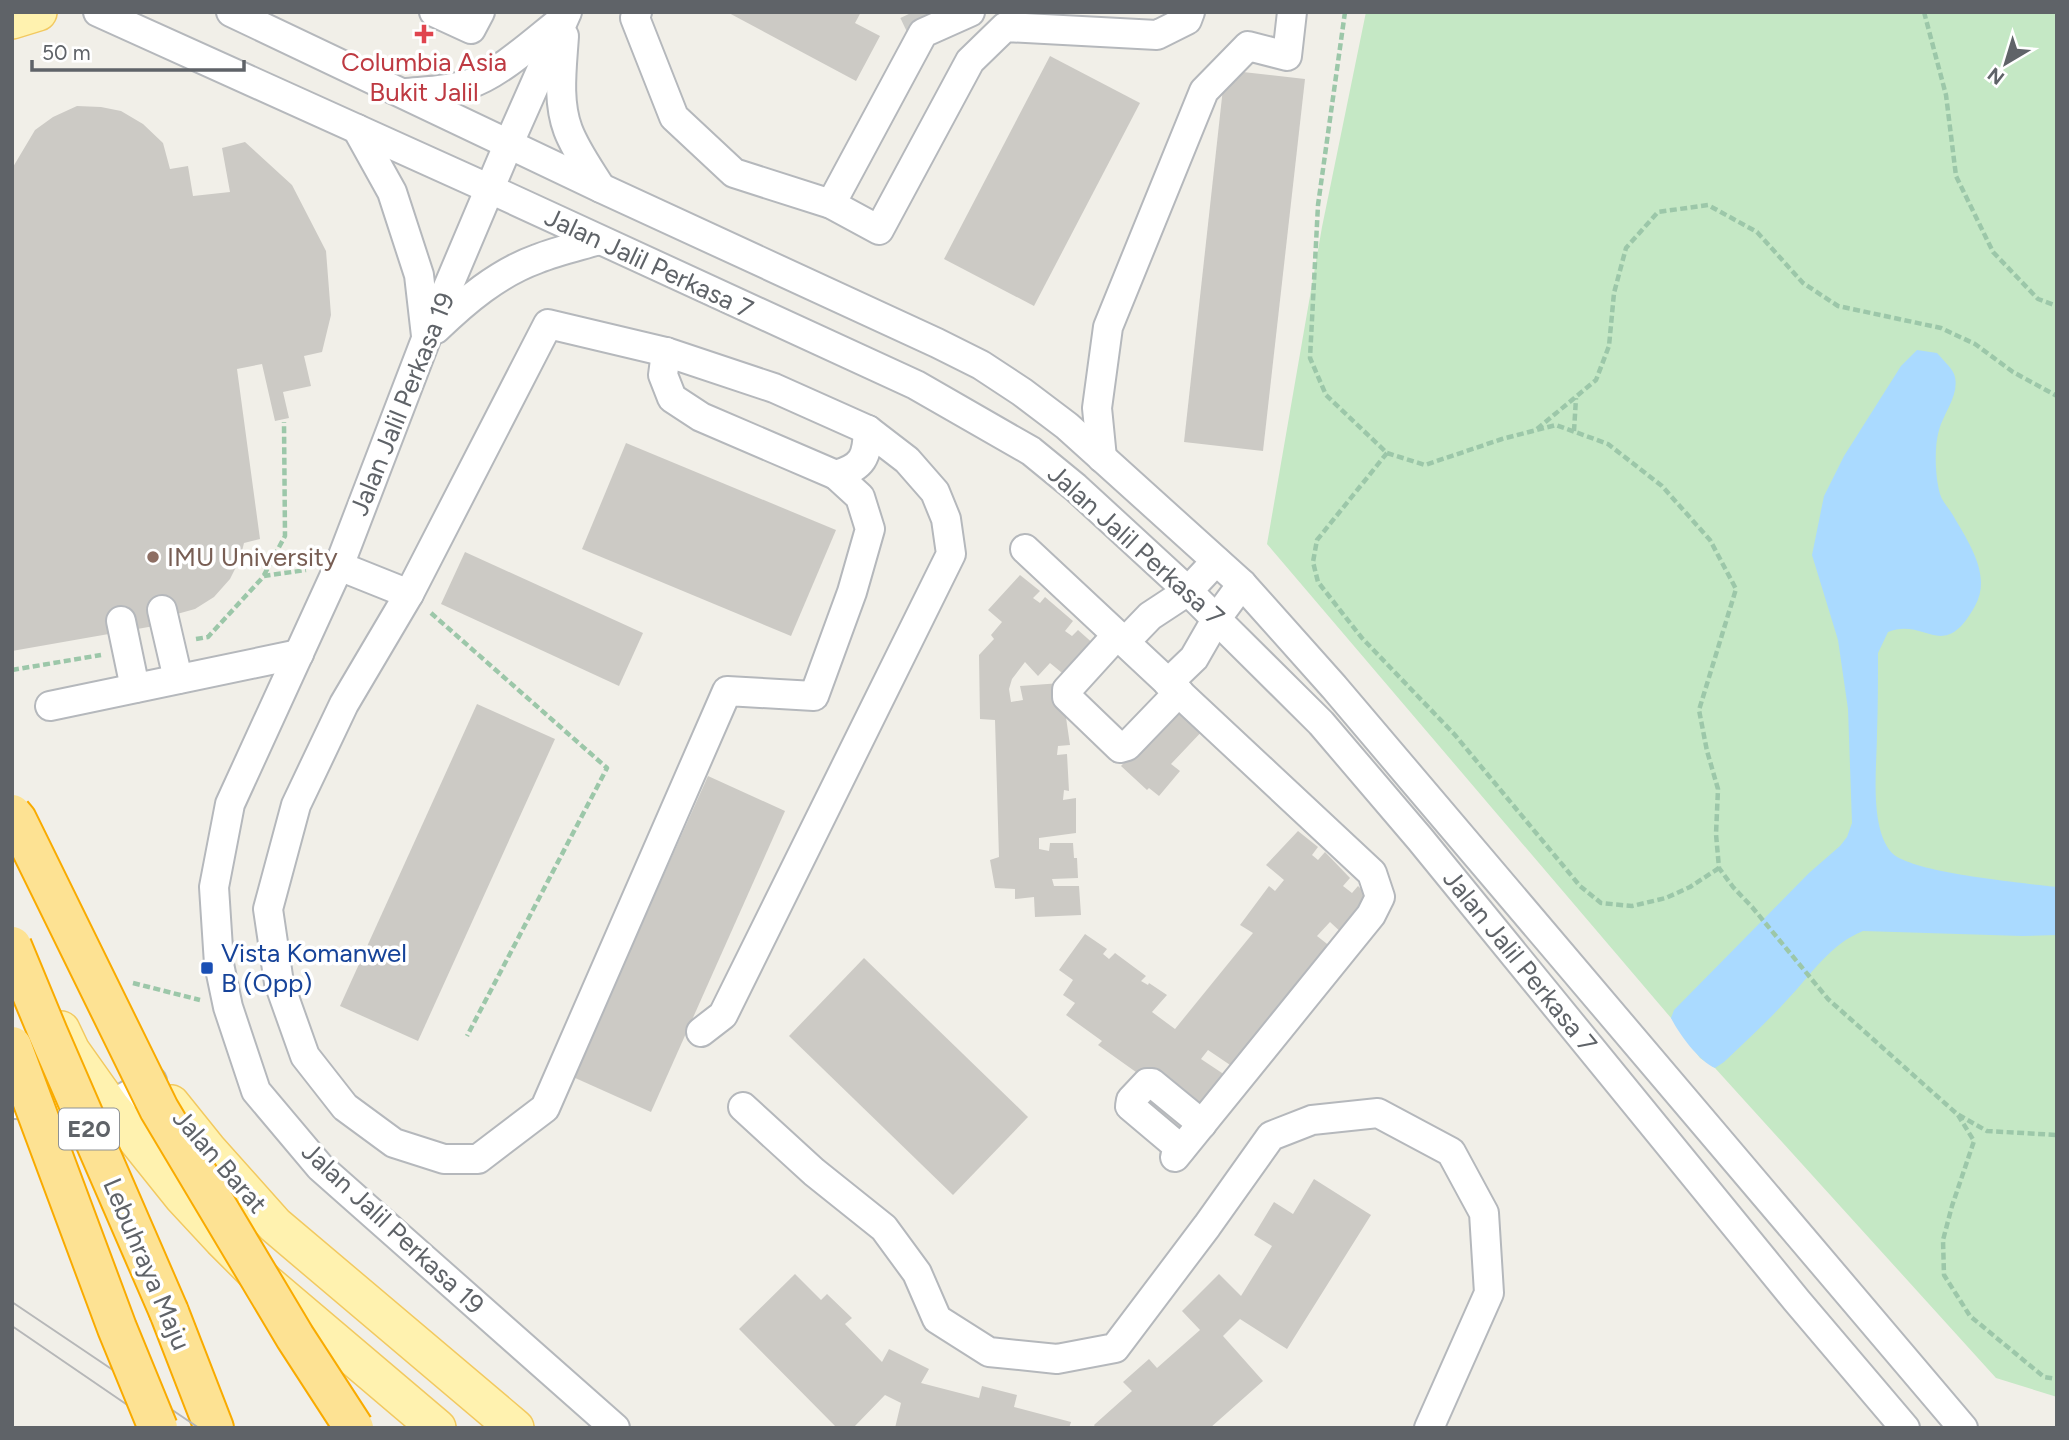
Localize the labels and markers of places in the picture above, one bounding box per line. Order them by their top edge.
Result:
marker: Columbia Asia Bukit Jalil [414,24,434,44]
place label: Columbia Asia Bukit Jalil [341,46,507,108]
place label: IMU University [167,541,338,573]
marker: IMU University [145,549,161,565]
place label: Vista Komanwel B (Opp) [221,937,407,999]
marker: Vista Komanwel B (Opp) [199,960,215,976]

